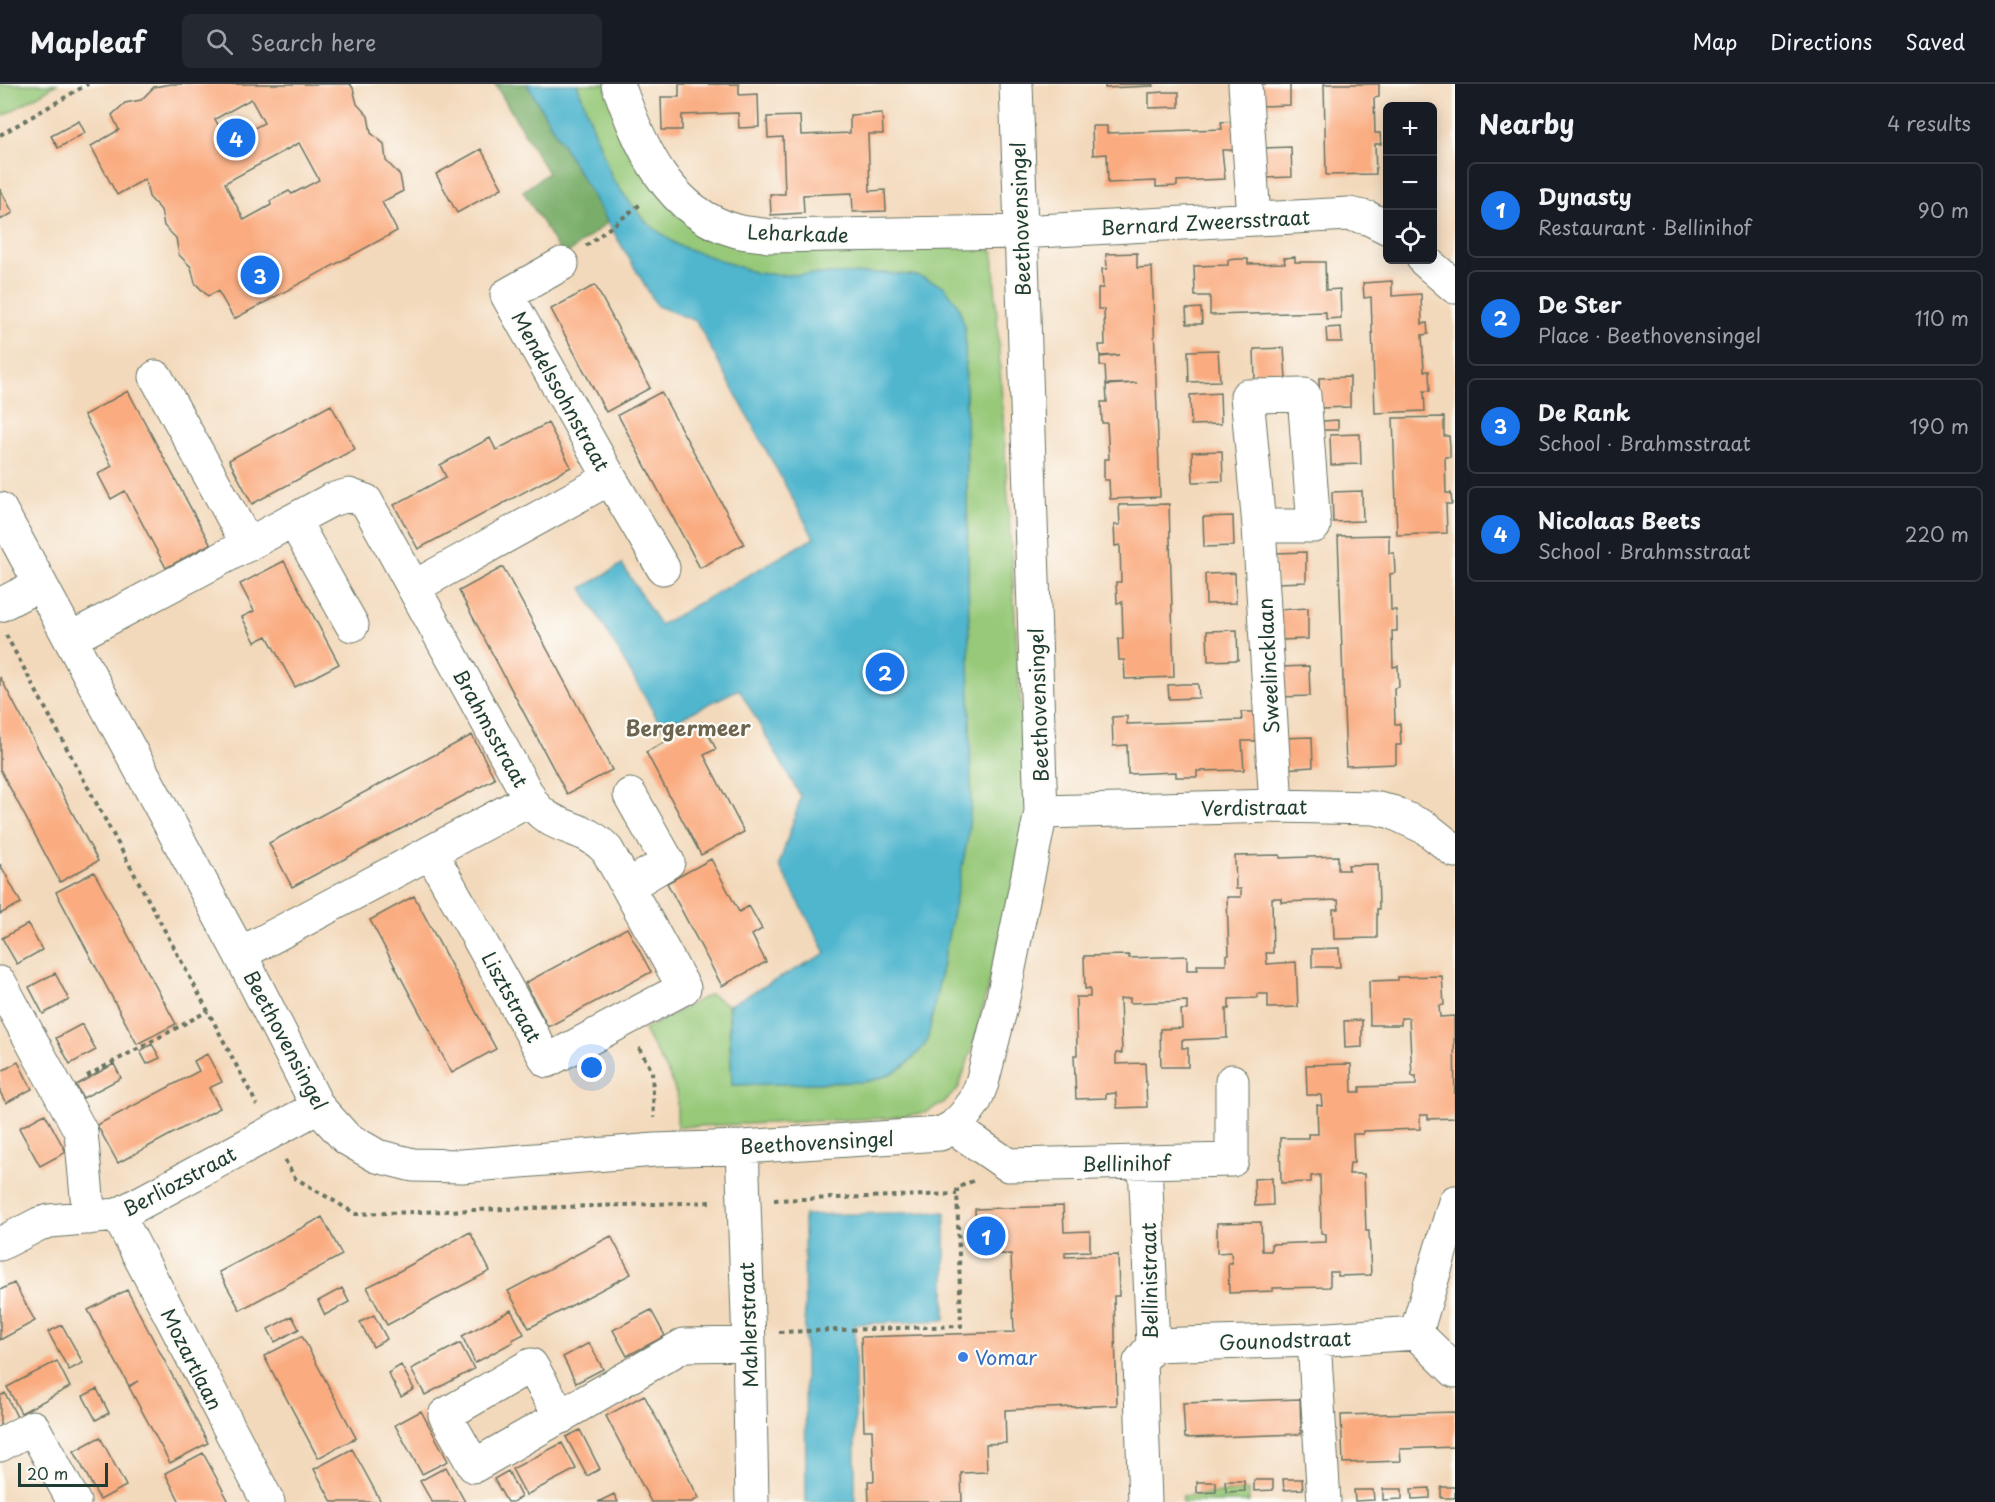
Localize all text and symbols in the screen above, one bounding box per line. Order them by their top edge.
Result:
search box [182,14,602,68]
text: Mapleaf [30,20,146,63]
icon: search [203,25,236,58]
text: Search here [251,25,376,58]
text: Map [1692,25,1737,57]
text: Directions [1770,25,1872,57]
text: Saved [1905,25,1965,57]
map controls [1383,102,1437,264]
button: + [1383,102,1437,156]
text: Nearby [1479,104,1574,143]
text: 4 results [1887,108,1971,138]
pin: 4 [216,116,256,160]
street label: Beethovensingel [1002,142,1038,296]
button: − [1383,156,1437,210]
text: Dynasty [1538,179,1632,212]
text: 1 [1496,195,1505,225]
text: 90 m [1918,195,1969,225]
street label: Bernard Zweersstraat [1099,202,1311,242]
button: locate [1383,210,1437,264]
text: Restaurant · Bellinihof [1538,212,1751,242]
street label: Leharkade [747,216,849,250]
pin: 3 [240,252,280,297]
text: De Ster [1538,287,1622,320]
text: 2 [1493,303,1508,333]
text: 110 m [1915,303,1969,333]
street label: Mendelssohnstraat [504,305,618,477]
text: Place · Beethovensingel [1538,320,1761,350]
text: De Rank [1538,395,1630,428]
text: 3 [1494,411,1507,441]
text: 190 m [1910,411,1969,441]
text: School · Brahmsstraat [1538,428,1751,458]
text: Nicolaas Beets [1538,503,1701,536]
text: 4 [1494,519,1507,549]
text: 220 m [1905,519,1969,549]
text: School · Brahmsstraat [1538,536,1751,566]
street label: Sweelincklaan [1249,597,1287,735]
street label: Beethovensingel [1020,628,1056,782]
pin: 2 [866,650,904,694]
street label: Brahmsstraat [446,663,536,793]
district label: Bergermeer [625,711,751,743]
street label: Verdistraat [1201,791,1307,823]
street label: Lisztstraat [475,946,549,1048]
street label: Beethovensingel [237,965,335,1115]
your location [577,1053,606,1082]
street label: Beethovensingel [739,1123,895,1161]
street label: Berliozstraat [117,1138,241,1224]
street label: Bellinihof [1081,1147,1172,1179]
pin: 1 [966,1214,1006,1258]
street label: Bellinistraat [1133,1222,1165,1340]
street label: Mahlerstraat [731,1262,765,1388]
street label: Mozartlaan [154,1303,230,1415]
street label: Gounodstraat [1218,1323,1352,1357]
place label: Vomar [975,1342,1037,1372]
marker: Vomar [956,1350,970,1364]
scale bar [18,1460,108,1488]
text: 20 m [27,1461,68,1485]

